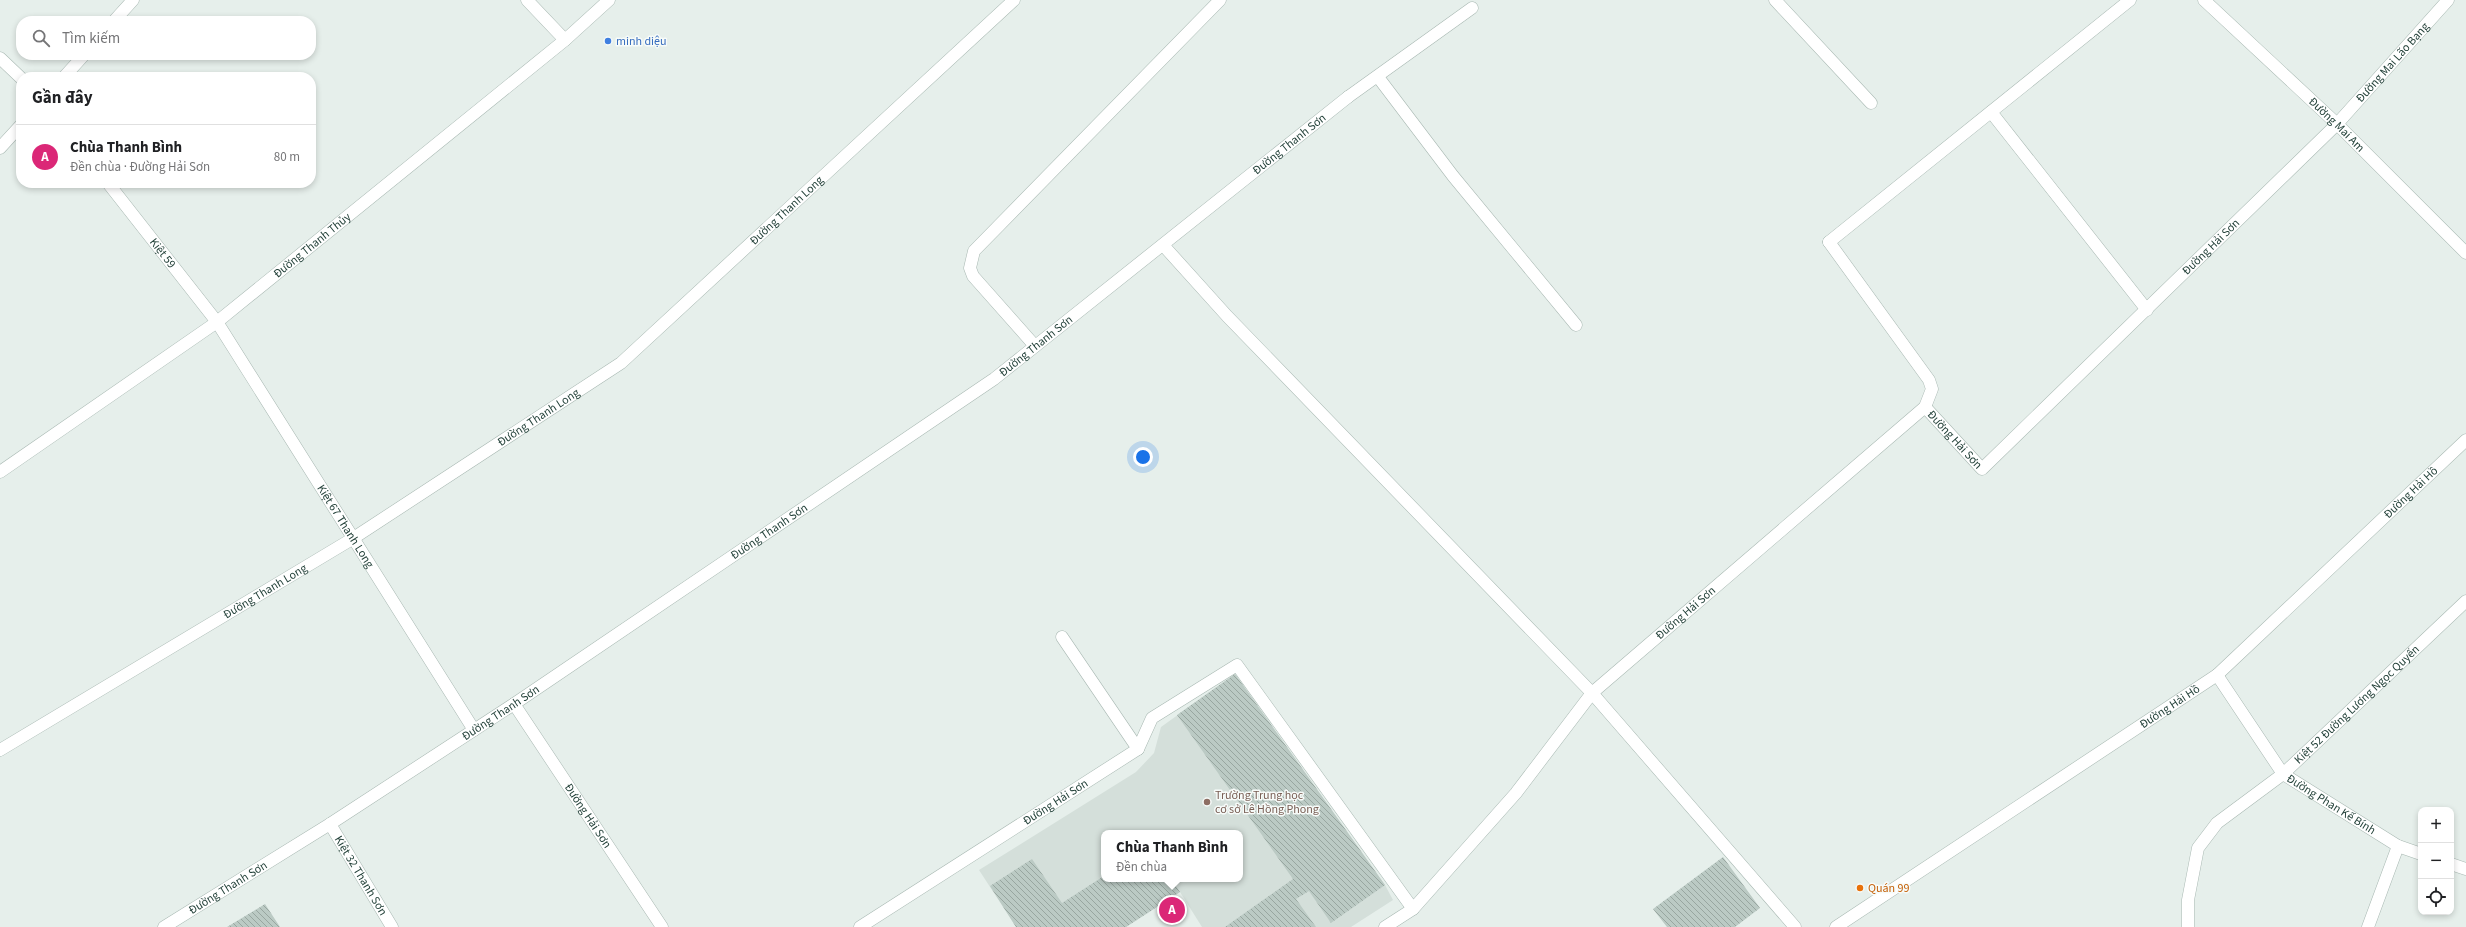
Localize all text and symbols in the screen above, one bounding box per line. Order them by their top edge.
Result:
search box [16,16,316,60]
street label: Đường Mai Lão Bạng [2352,18,2433,106]
icon: search [30,27,52,49]
text: Tìm kiếm [62,28,120,49]
place label: minh diệu [616,33,666,50]
marker: minh diệu [603,36,613,46]
text: Gần đây [32,86,93,110]
street label: Đường Mai Am [2305,93,2369,156]
street label: Đường Thanh Sơn [1249,109,1330,179]
text: Chùa Thanh Bình [70,137,182,158]
text: A [41,148,49,166]
text: 80 m [274,148,300,166]
text: Đền chùa · Đường Hải Sơn [70,158,210,176]
street label: Đường Thanh Long [746,172,827,249]
street label: Đường Thanh Thủy [270,208,355,282]
street label: Đường Hải Sơn [2178,215,2243,279]
street label: Kiệt 59 [146,234,180,272]
street label: Đường Thanh Sơn [995,311,1076,380]
street label: Đường Thanh Long [494,384,583,450]
street label: Đường Hải Sơn [1923,406,1986,473]
your location [1133,447,1153,467]
street label: Đường Hải Hồ [2380,462,2442,522]
street label: Kiệt 67 Thanh Long [313,481,378,571]
street label: Đường Thanh Sơn [727,499,811,564]
street label: Đường Thanh Long [220,559,310,623]
street label: Đường Hải Sơn [1652,582,1719,643]
street label: Kiệt 52 Đường Lương Ngọc Quyến [2290,641,2423,768]
street label: Đường Hải Hồ [2136,680,2203,733]
street label: Đường Thanh Sơn [458,681,543,744]
street label: Đường Phan Kế Bính [2283,770,2379,839]
street label: Đường Hải Sơn [1019,775,1091,829]
street label: Đường Hải Sơn [560,780,616,851]
place label: Trường Trung học cơ sở Lê Hồng Phong [1215,787,1319,818]
marker: Trường Trung học cơ sở Lê Hồng Phong [1202,797,1212,807]
map controls [2418,807,2454,915]
button: + [2418,807,2454,843]
popup [1101,830,1243,882]
street label: Kiệt 32 Thanh Sơn [330,832,392,919]
text: Chùa Thanh Bình [1116,837,1228,858]
button: − [2418,843,2454,879]
street label: Đường Thanh Sơn [185,857,270,918]
text: Đền chùa [1116,858,1167,876]
button: locate [2418,879,2454,915]
place label: Quán 99 [1868,880,1909,897]
marker: Quán 99 [1855,883,1865,893]
pin: A [1159,895,1185,925]

